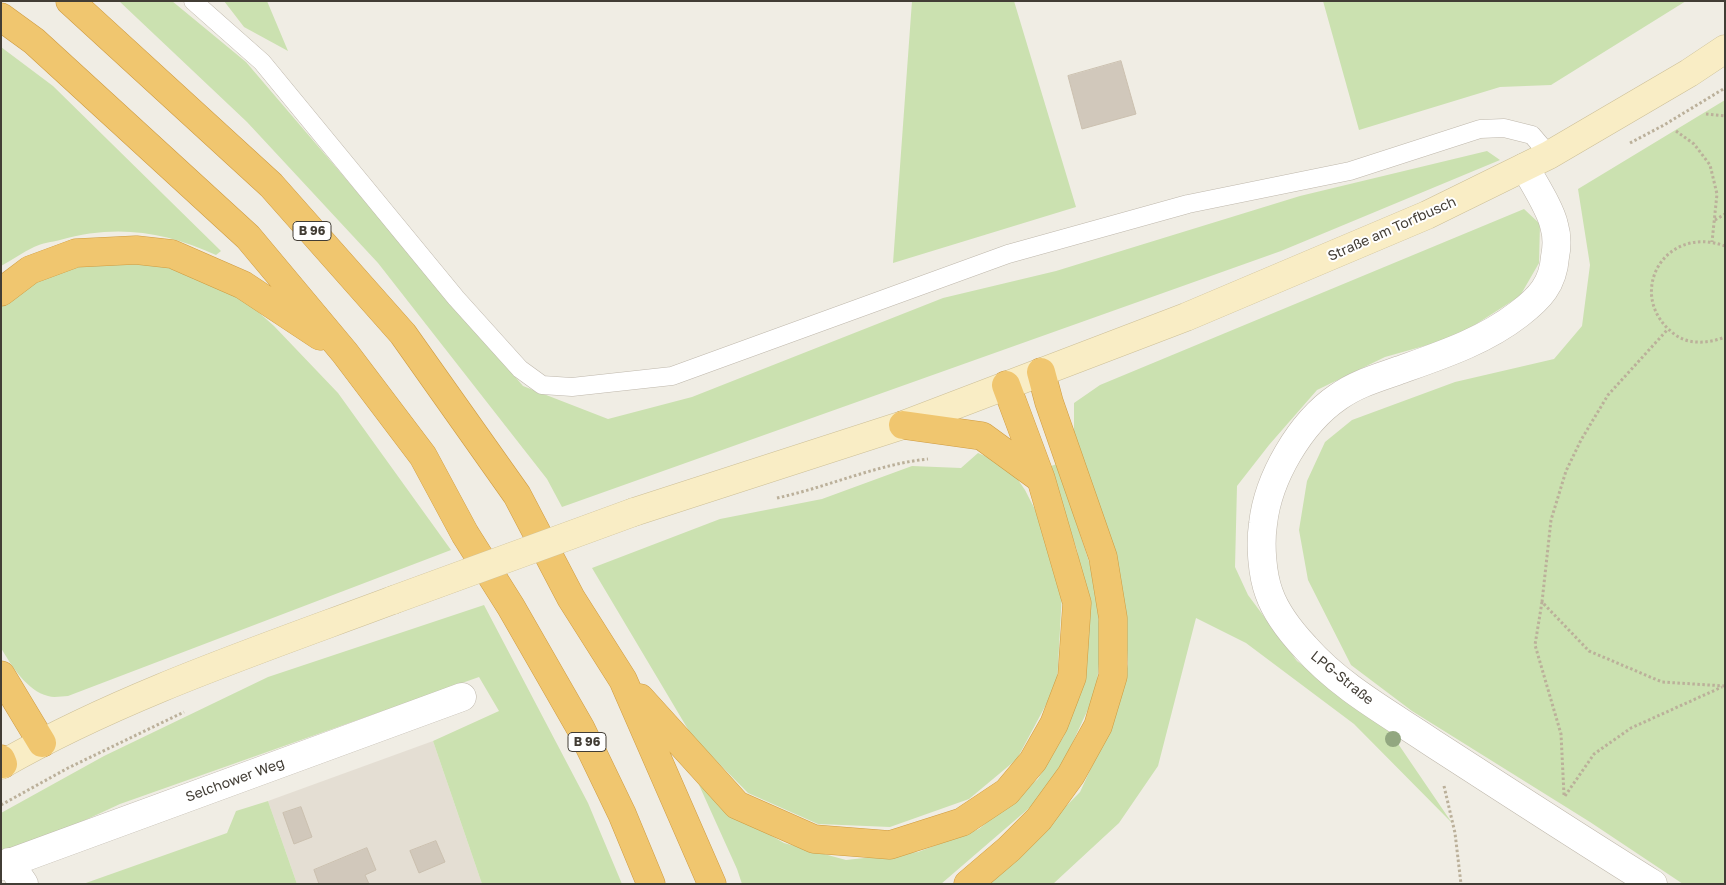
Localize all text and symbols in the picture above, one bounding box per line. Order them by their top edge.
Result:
street label: Straße am Torfbusch [1325,193,1459,265]
road number: B 96 [293,222,331,240]
street label: LPG-Straße [1307,648,1377,708]
road number: B 96 [568,732,606,752]
street label: Selchower Weg [183,754,287,806]

